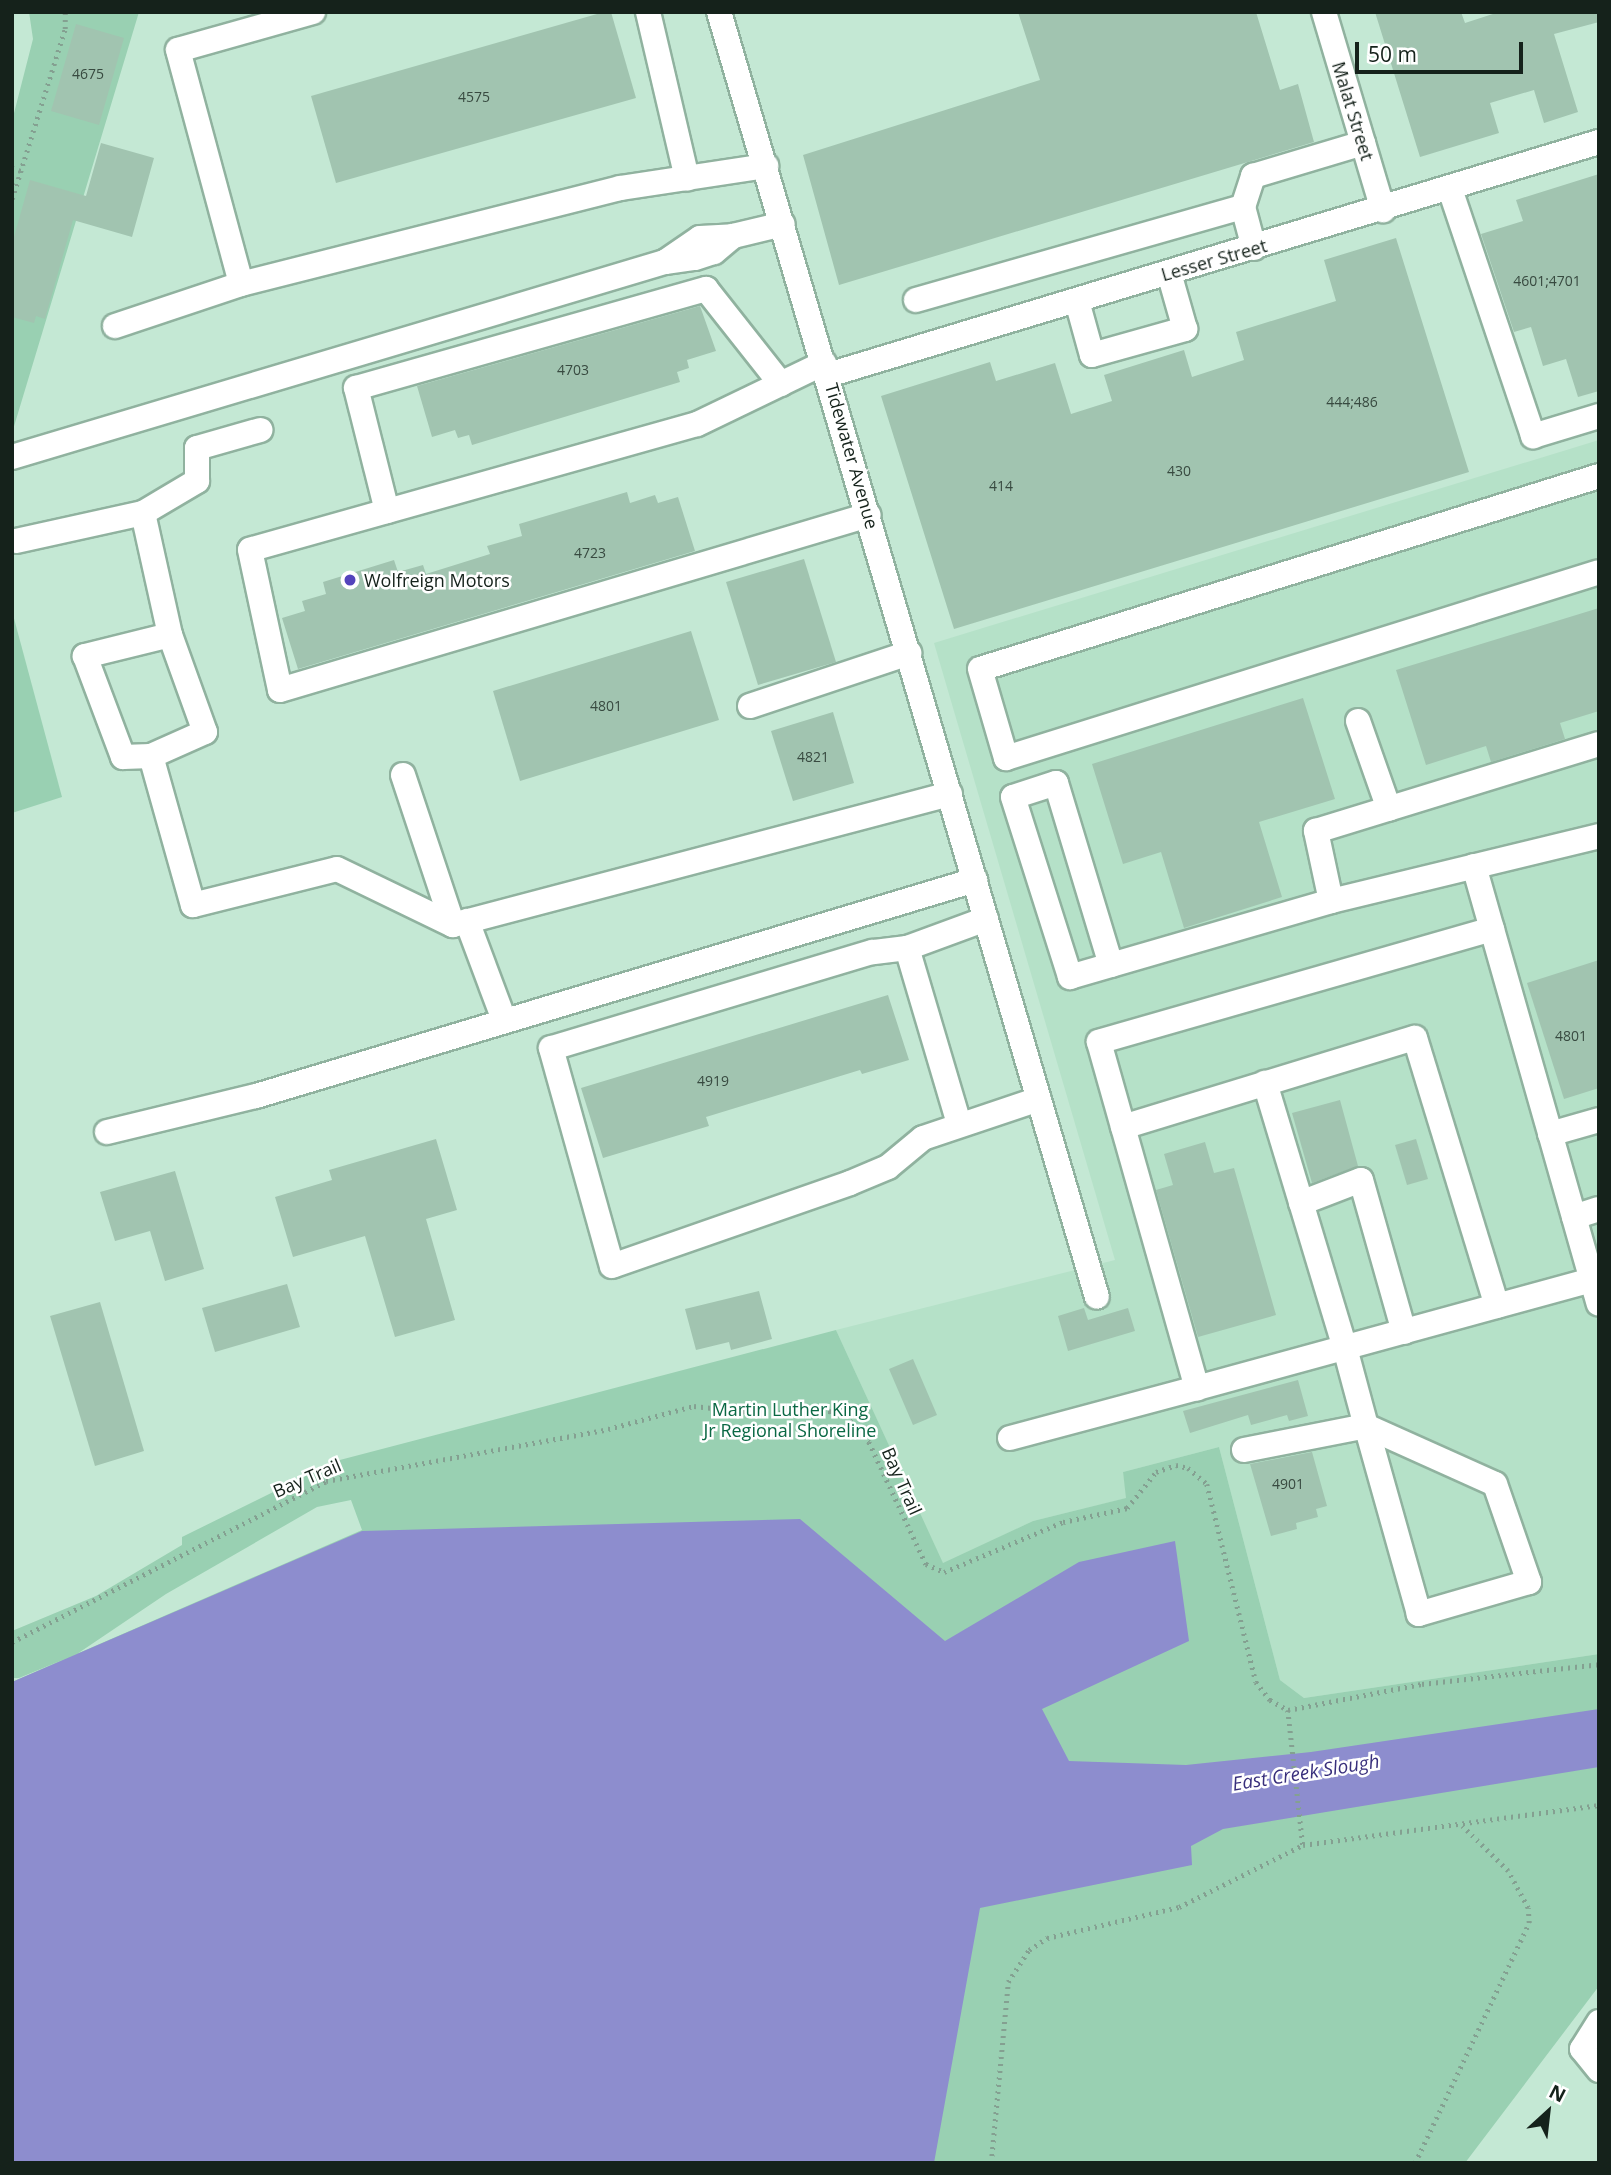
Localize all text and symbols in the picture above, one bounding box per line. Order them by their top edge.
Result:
scale bar [1359,28,1527,72]
text: 50 m [1368,40,1417,68]
street label: Malat Street [1328,59,1378,163]
house number: 4675 [72,66,104,82]
house number: 4575 [458,89,490,105]
street label: Lesser Street [1159,235,1269,285]
house number: 4601;4701 [1513,273,1581,289]
house number: 4703 [557,362,589,378]
street label: Tidewater Avenue [821,381,883,531]
house number: 444;486 [1326,394,1378,410]
house number: 430 [1167,463,1191,479]
house number: 414 [989,478,1013,494]
house number: 4723 [574,545,606,561]
place label: Wolfreign Motors [364,569,510,591]
marker: Wolfreign Motors [342,572,358,588]
house number: 4801 [590,698,622,714]
house number: 4821 [797,749,829,765]
house number: 4801 [1555,1028,1587,1044]
house number: 4919 [697,1073,729,1089]
park label: Martin Luther King Jr Regional Shoreline [704,1399,876,1442]
street label: Bay Trail [878,1444,926,1518]
street label: Bay Trail [270,1454,344,1502]
house number: 4901 [1272,1476,1304,1492]
water label: East Creek Slough [1231,1750,1381,1796]
north arrow [1513,2077,1583,2147]
text: N [1545,2078,1570,2108]

